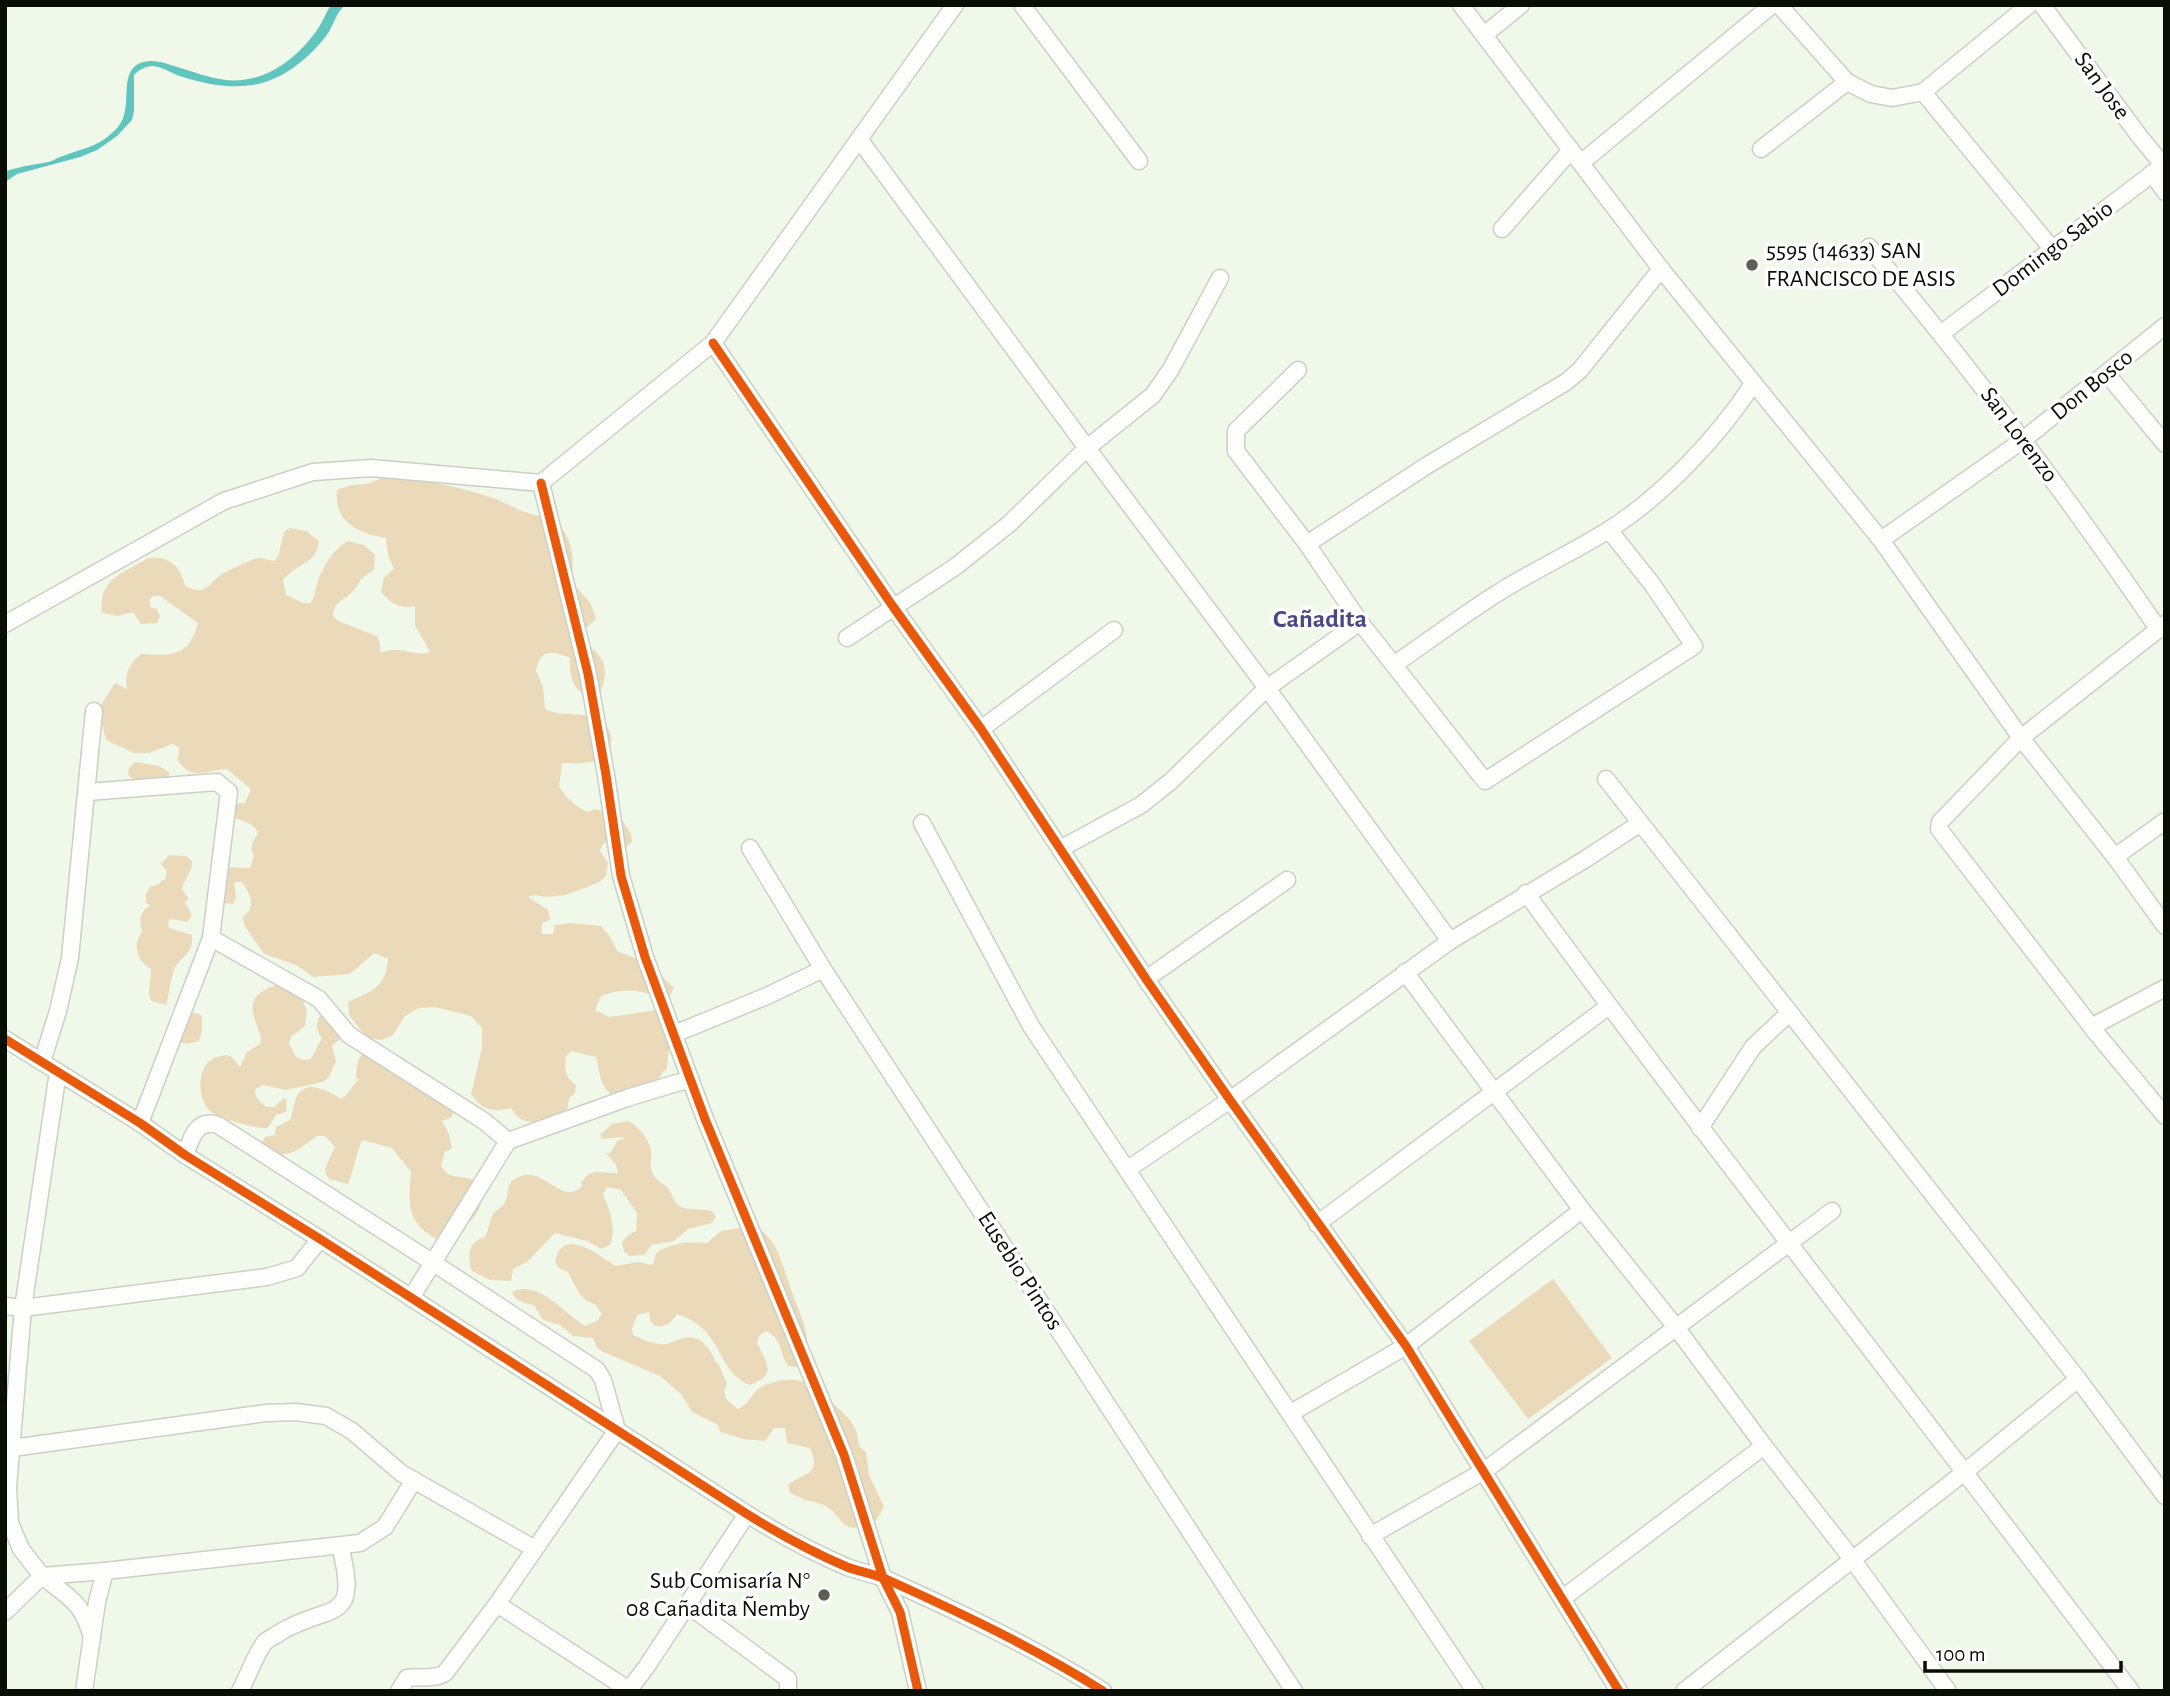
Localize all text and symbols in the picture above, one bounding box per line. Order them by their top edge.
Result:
street label: San Jose [2070,48,2134,124]
street label: Domingo Sabio [1988,196,2118,302]
place label: 5595 (14633) SAN FRANCISCO DE ASIS [1766,239,1955,291]
marker: 5595 (14633) SAN FRANCISCO DE ASIS [1744,257,1760,273]
street label: Don Bosco [2046,345,2138,425]
street label: San Lorenzo [1976,383,2062,487]
district label: Cañadita [1273,606,1367,632]
street label: Eusebio Pintos [973,1208,1067,1334]
place label: Sub Comisaría N° 08 Cañadita Ñemby [626,1569,810,1621]
marker: Sub Comisaría N° 08 Cañadita Ñemby [816,1587,832,1603]
scale bar [1925,1630,2121,1674]
text: 100 m [1936,1644,1986,1665]

